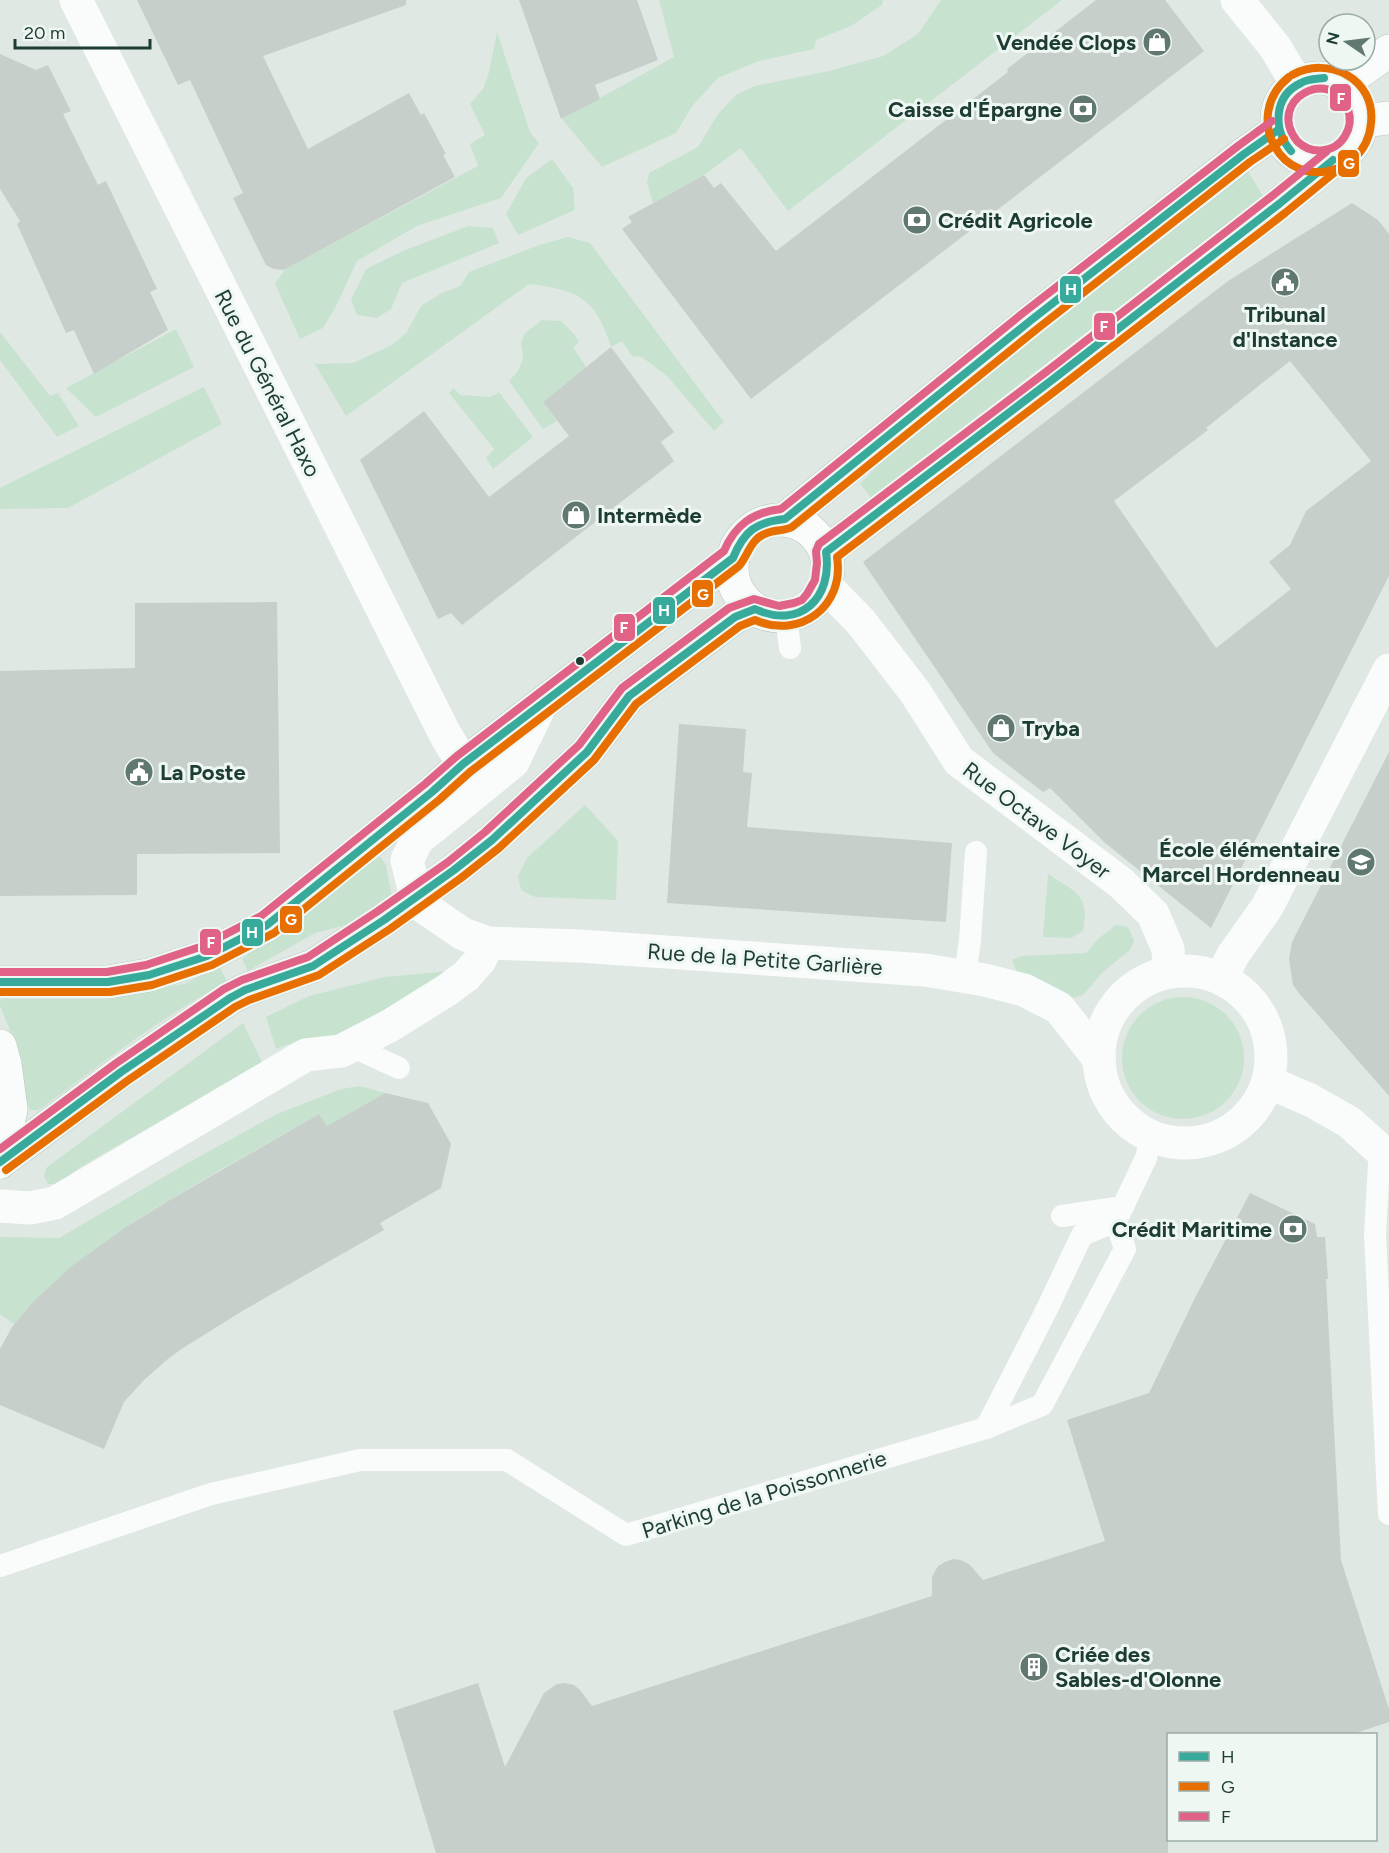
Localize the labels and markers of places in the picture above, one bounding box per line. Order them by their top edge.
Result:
shop icon: Vendée Clops [1141,26,1173,58]
place label: Vendée Clops [996,29,1136,56]
bank icon: Caisse d'Épargne [1067,93,1099,125]
place label: Caisse d'Épargne [888,96,1062,123]
bank icon: Crédit Agricole [901,204,933,236]
place label: Crédit Agricole [938,207,1093,234]
public building icon: Tribunal d'Instance [1269,266,1301,298]
place label: Tribunal d'Instance [1233,301,1337,353]
shop icon: Intermède [560,499,592,531]
place label: Intermède [597,502,702,529]
unlabelled marker [574,655,586,667]
shop icon: Tryba [985,712,1017,744]
place label: Tryba [1022,715,1080,742]
public building icon: La Poste [123,756,155,788]
place label: La Poste [160,759,246,786]
place label: École élémentaire Marcel Hordenneau [1142,836,1340,888]
school or university icon: École élémentaire Marcel Hordenneau [1345,846,1377,878]
bank icon: Crédit Maritime [1277,1213,1309,1245]
place label: Crédit Maritime [1112,1216,1272,1243]
place label: Criée des Sables-d'Olonne [1055,1641,1221,1693]
building icon: Criée des Sables-d'Olonne [1018,1651,1050,1683]

